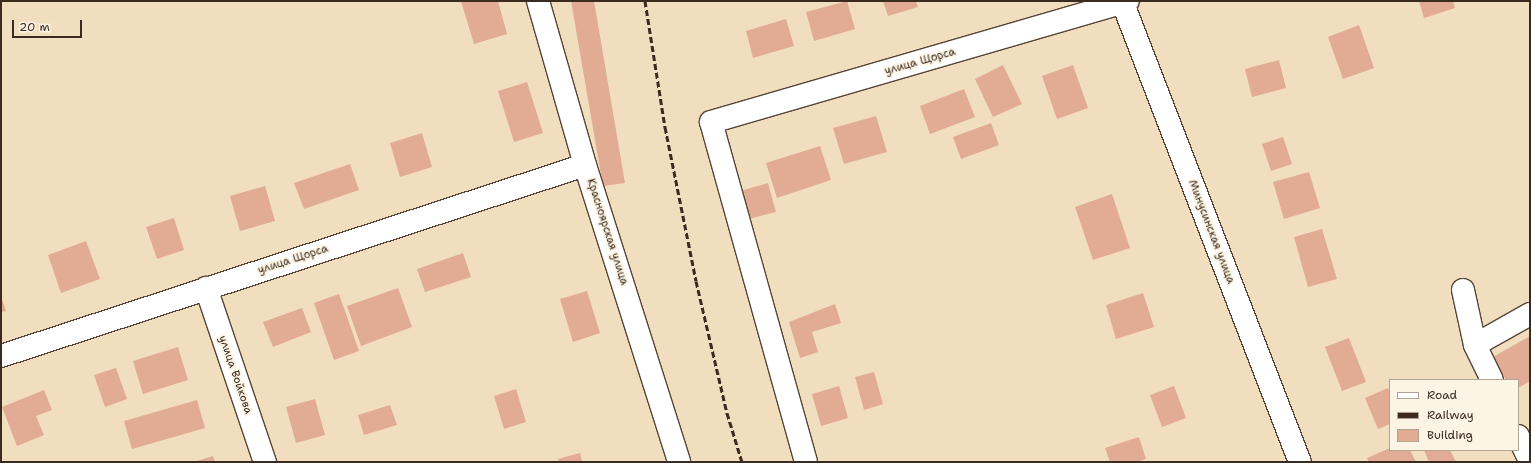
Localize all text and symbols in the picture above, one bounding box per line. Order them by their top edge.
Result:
scale bar [14,12,84,38]
text: 20 m [19,19,50,35]
street label: улица Щорса [883,46,957,78]
street label: Красноярская улица [584,177,630,287]
street label: Минусинская улица [1185,178,1237,286]
street label: улица Щорса [256,242,330,278]
street label: улица Войкова [215,334,255,416]
legend [1389,379,1519,451]
text: Road [1427,387,1457,403]
text: Railway [1427,407,1474,423]
text: Building [1427,427,1473,443]

